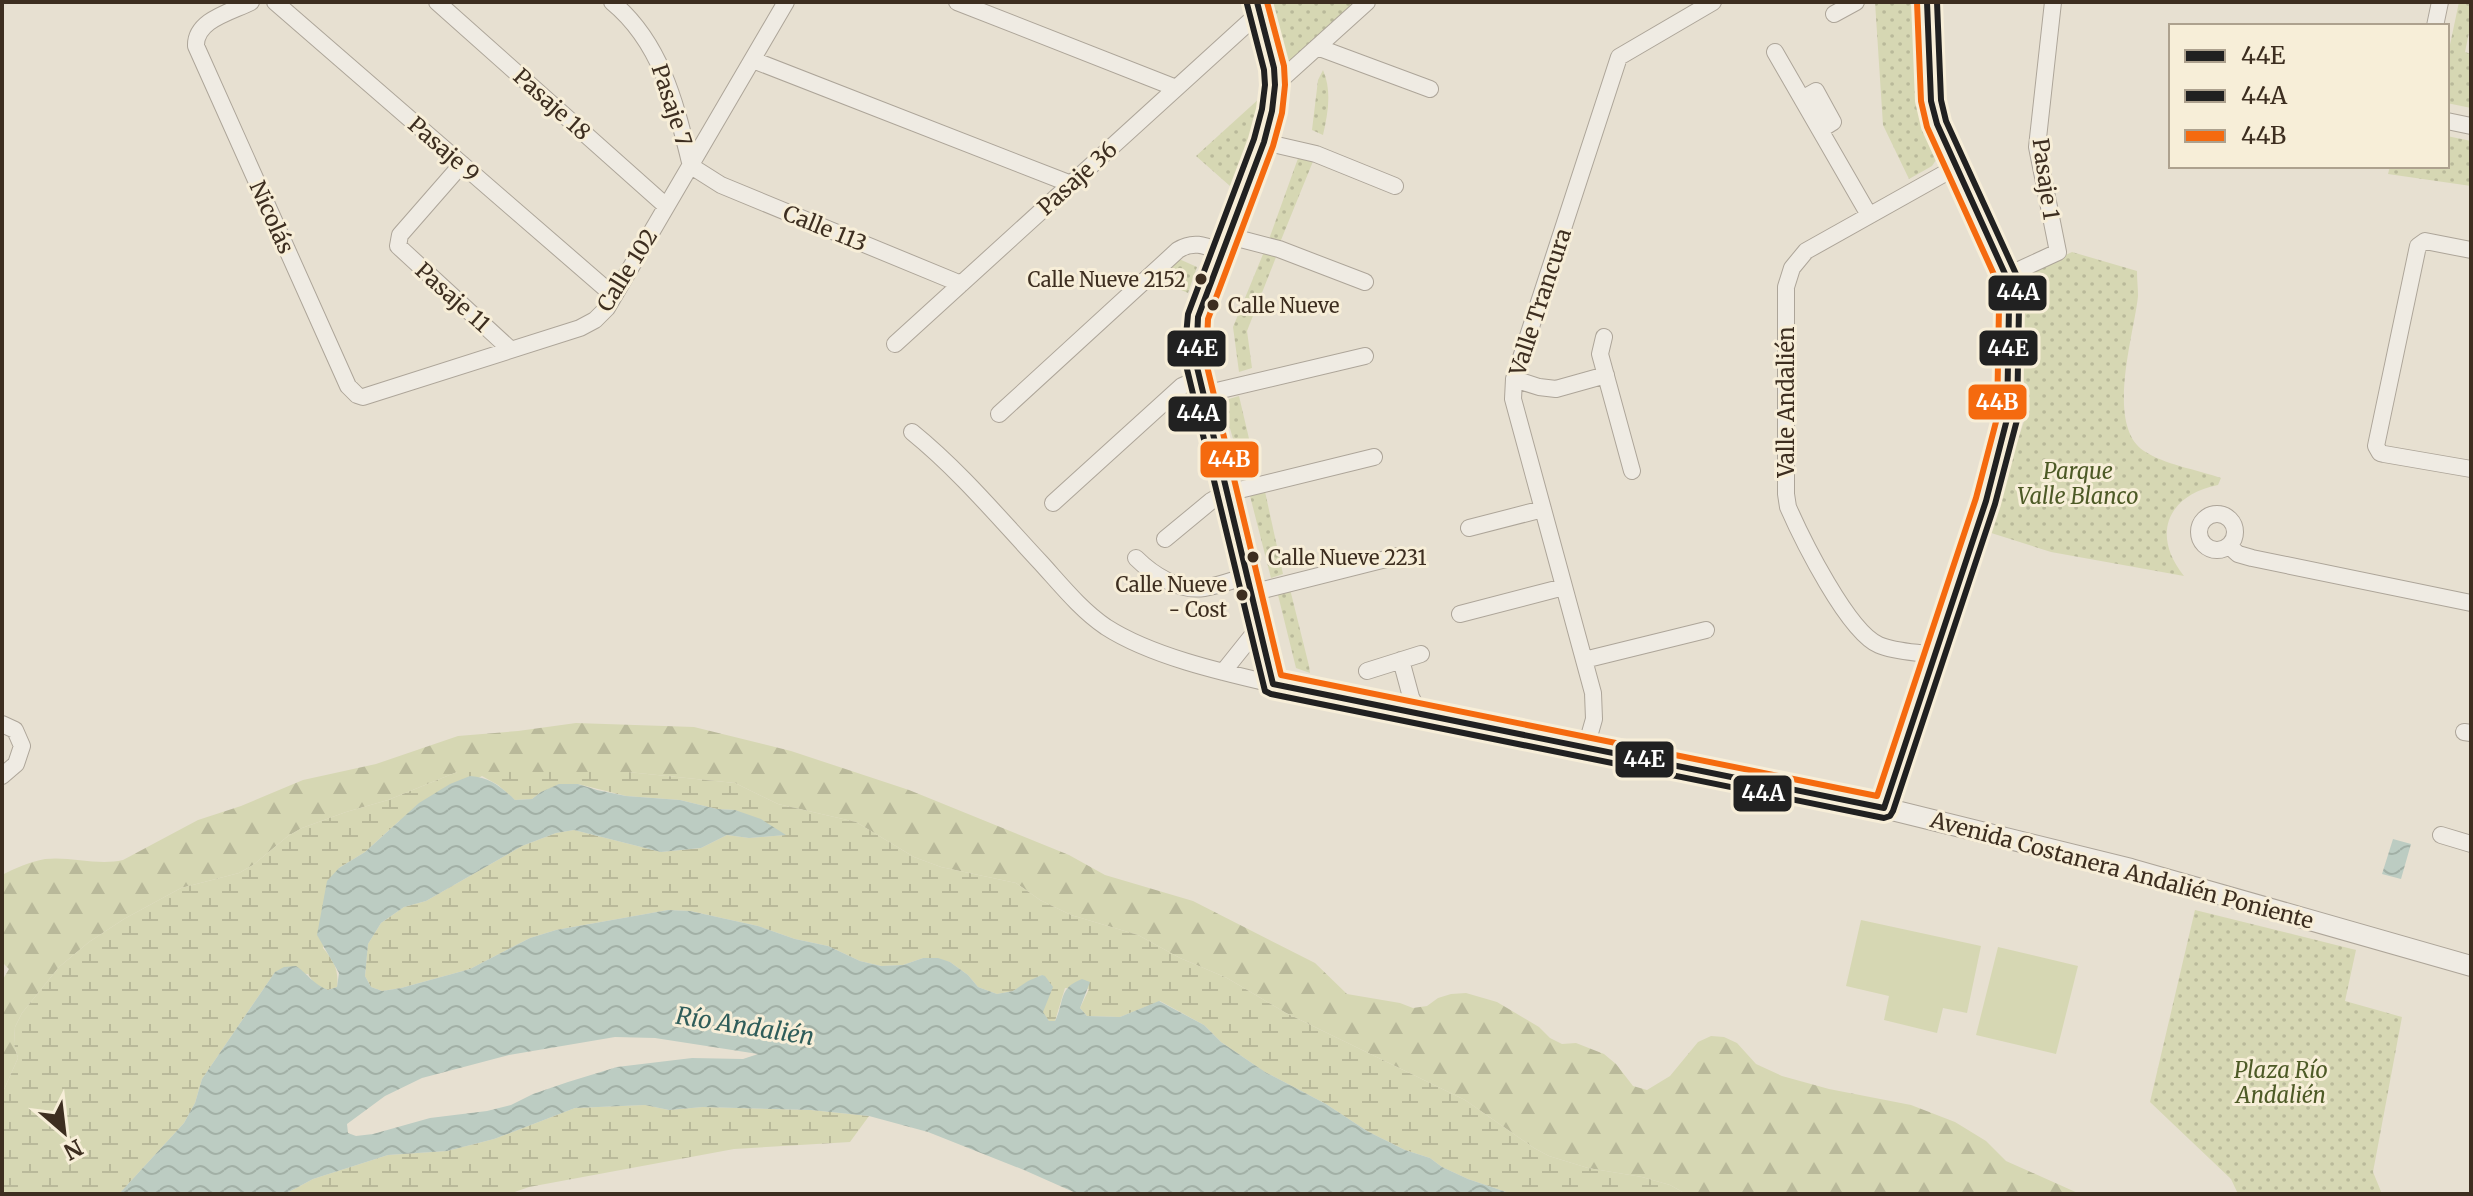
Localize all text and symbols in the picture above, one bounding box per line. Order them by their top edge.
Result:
legend [2169,24,2449,168]
text: 44E [2241,40,2286,71]
street label: Pasaje 7 [646,61,698,149]
street label: Pasaje 18 [508,62,596,146]
text: 44A [2241,80,2288,111]
street label: Pasaje 9 [403,111,485,187]
text: 44B [2241,120,2286,151]
street label: Pasaje 36 [1031,135,1123,221]
street label: Pasaje 1 [2026,137,2066,221]
street label: Nicolás [244,176,300,258]
street label: Calle 113 [779,199,871,257]
street label: Calle 102 [591,223,663,317]
street label: Valle Trancura [1503,225,1577,380]
street label: Pasaje 11 [410,256,496,338]
place label: Calle Nueve 2152 [1027,267,1186,292]
marker: Calle Nueve 2152 [1193,271,1209,287]
line badge: 44A [1987,274,2048,312]
text: 44A [1996,278,2040,306]
place label: Calle Nueve [1228,293,1339,318]
marker: Calle Nueve [1205,297,1221,313]
street label: Valle Andalién [1772,326,1800,479]
line badge: 44E [1166,329,1227,368]
line badge: 44E [1978,329,2039,367]
text: 44E [1176,334,1219,362]
text: 44E [1987,334,2030,362]
line badge: 44B [1967,383,2028,421]
text: 44B [1976,388,2018,416]
line badge: 44A [1167,395,1228,433]
text: 44A [1176,399,1220,427]
line badge: 44B [1199,440,1260,479]
text: 44B [1208,445,1250,473]
park label: Parque Valle Blanco [2017,457,2139,510]
place label: Calle Nueve 2231 [1268,545,1427,570]
marker: Calle Nueve 2231 [1245,549,1261,565]
place label: Calle Nueve - Cost [1116,572,1227,622]
marker: Calle Nueve - Cost [1234,587,1250,603]
line badge: 44E [1614,740,1675,779]
text: 44E [1623,745,1666,773]
line badge: 44A [1732,774,1793,813]
text: 44A [1741,779,1785,807]
street label: Avenida Costanera Andalién Poniente [1927,805,2316,935]
water label: Río Andalién [674,1000,816,1052]
park label: Plaza Río Andalién [2234,1056,2328,1109]
north arrow [24,1092,104,1172]
text: N [59,1133,88,1166]

